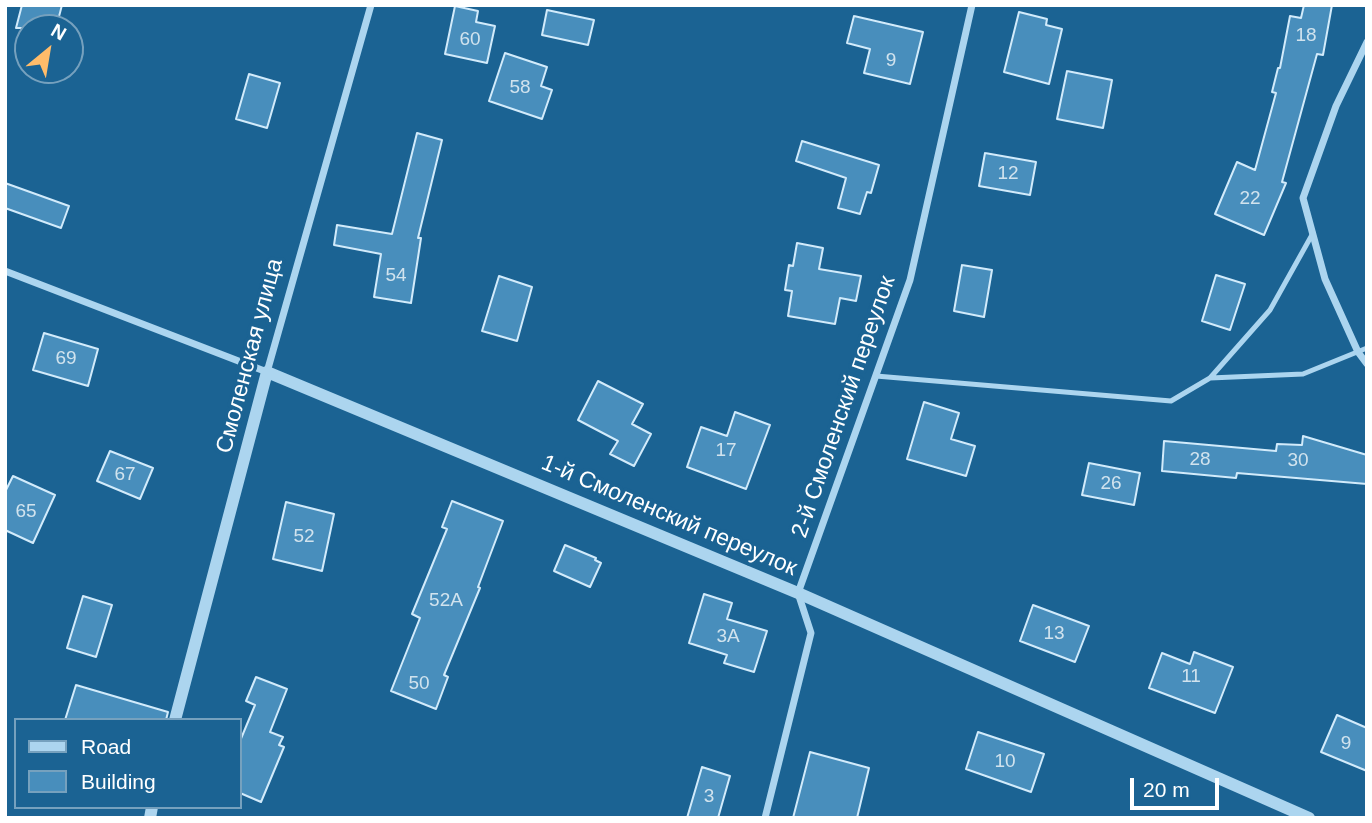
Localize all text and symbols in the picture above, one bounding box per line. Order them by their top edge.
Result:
north arrow [14,14,84,84]
text: N [48,20,70,45]
house number: 18 [1295,25,1317,47]
house number: 60 [459,29,481,51]
house number: 9 [886,50,896,72]
house number: 58 [509,77,531,99]
house number: 12 [997,163,1019,185]
house number: 22 [1239,188,1261,210]
street label: Смоленская улица [211,256,289,456]
house number: 54 [385,265,407,287]
street label: 2-й Смоленский переулок [786,272,902,542]
house number: 69 [55,348,77,370]
house number: 17 [715,440,737,462]
house number: 28 [1189,449,1211,471]
street label: 1-й Смоленский переулок [537,450,801,582]
house number: 30 [1287,450,1309,472]
house number: 67 [114,464,136,486]
house number: 26 [1100,473,1122,495]
house number: 65 [15,501,37,523]
house number: 52 [293,526,315,548]
house number: 52А [429,590,463,612]
house number: 13 [1043,623,1065,645]
house number: 3А [716,626,740,648]
house number: 11 [1181,666,1201,688]
house number: 50 [408,673,430,695]
legend [14,718,242,809]
house number: 9 [1341,733,1351,755]
text: Road [81,735,131,758]
house number: 10 [994,751,1016,773]
scale bar [1134,764,1223,808]
text: Building [81,770,156,793]
text: 20 m [1143,778,1190,801]
house number: 3 [704,786,714,808]

